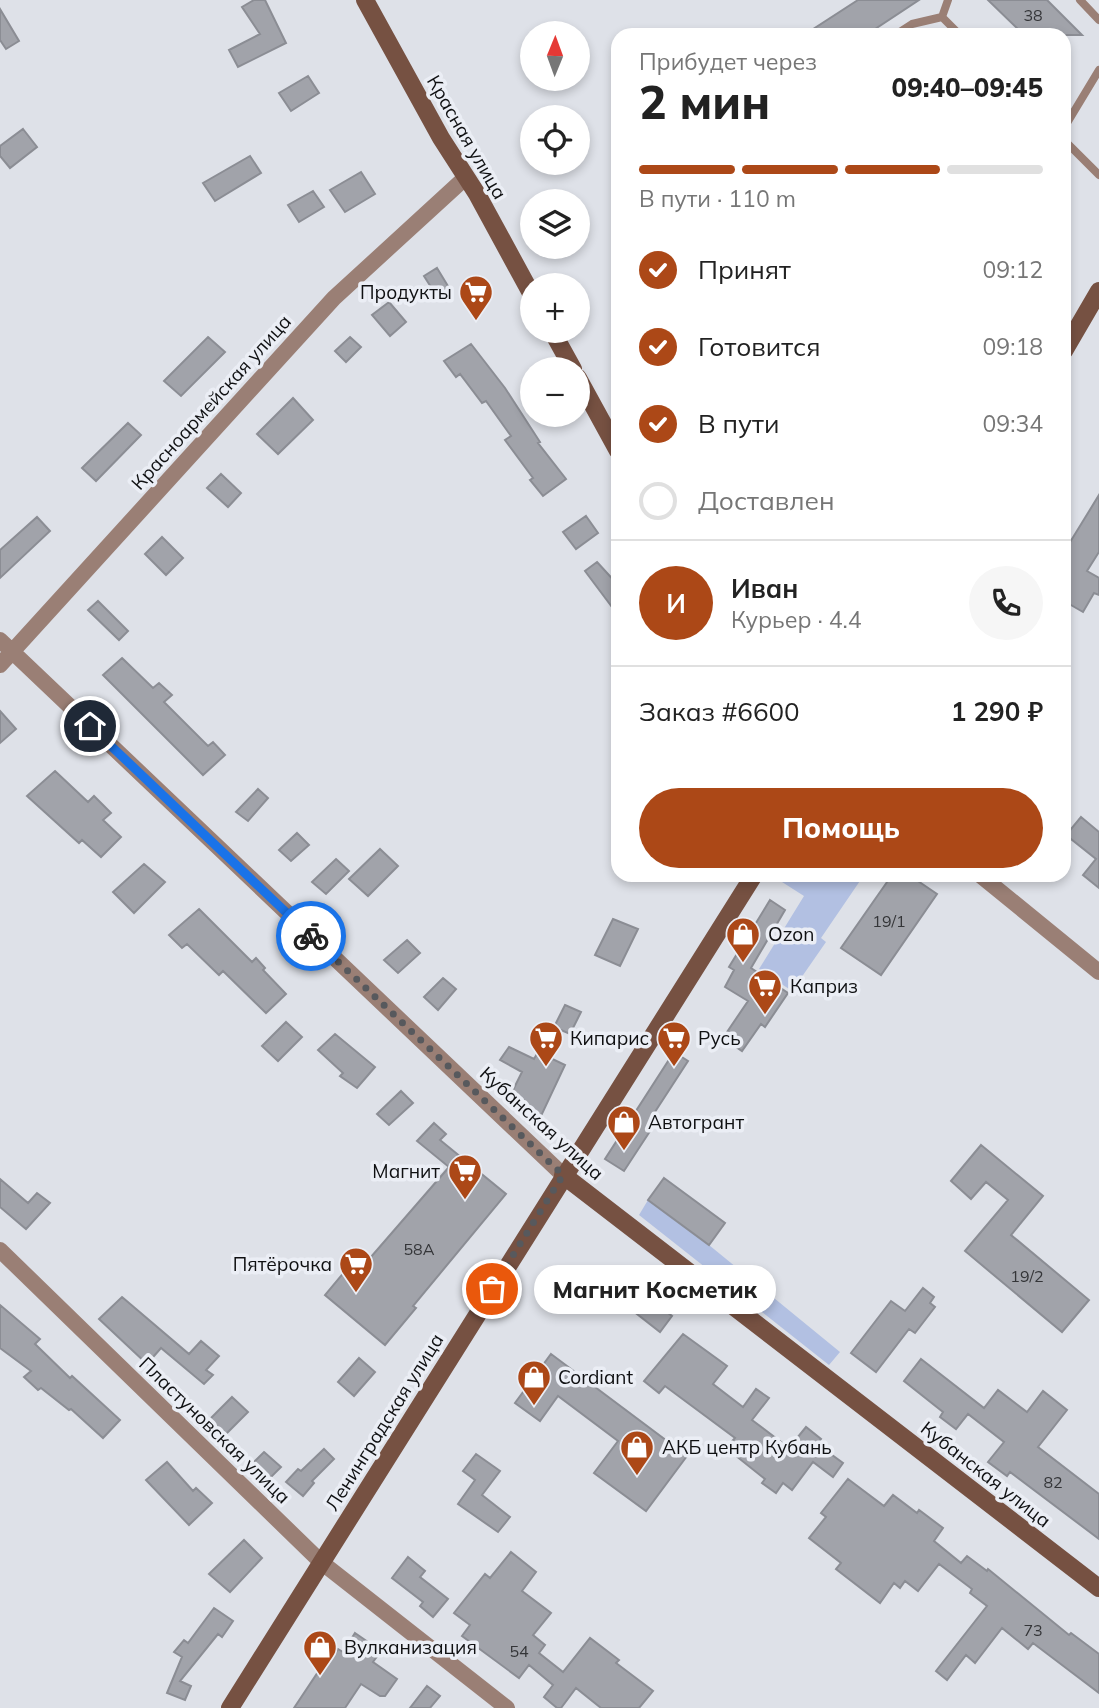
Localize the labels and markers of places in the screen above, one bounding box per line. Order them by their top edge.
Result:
supermarket icon: Продукты [457,273,495,322]
place label: Продукты [360,280,452,304]
pin [60,696,120,756]
shop icon: Ozon [724,915,762,964]
place label: Ozon [768,922,814,946]
supermarket icon: Каприз [746,967,784,1016]
place label: Каприз [790,974,858,998]
supermarket icon: Кипарис [527,1019,565,1068]
supermarket icon: Русь [655,1019,693,1068]
place label: Кипарис [570,1026,649,1050]
place label: Русь [698,1026,741,1050]
shop icon: Автогрант [605,1103,643,1152]
place label: Автогрант [648,1110,744,1134]
supermarket icon: Магнит [446,1152,484,1201]
place label: Магнит [372,1159,440,1183]
supermarket icon: Пятёрочка [337,1245,375,1294]
place label: Пятёрочка [233,1252,332,1276]
pin [462,1259,522,1319]
callout: Магнит Косметик [534,1264,776,1314]
shop icon: Cordiant [515,1358,553,1407]
place label: Cordiant [558,1365,633,1389]
shop icon: АКБ центр Кубань [618,1428,656,1477]
place label: АКБ центр Кубань [662,1435,832,1459]
shop icon: Вулканизация [301,1628,339,1677]
place label: Вулканизация [344,1635,477,1659]

